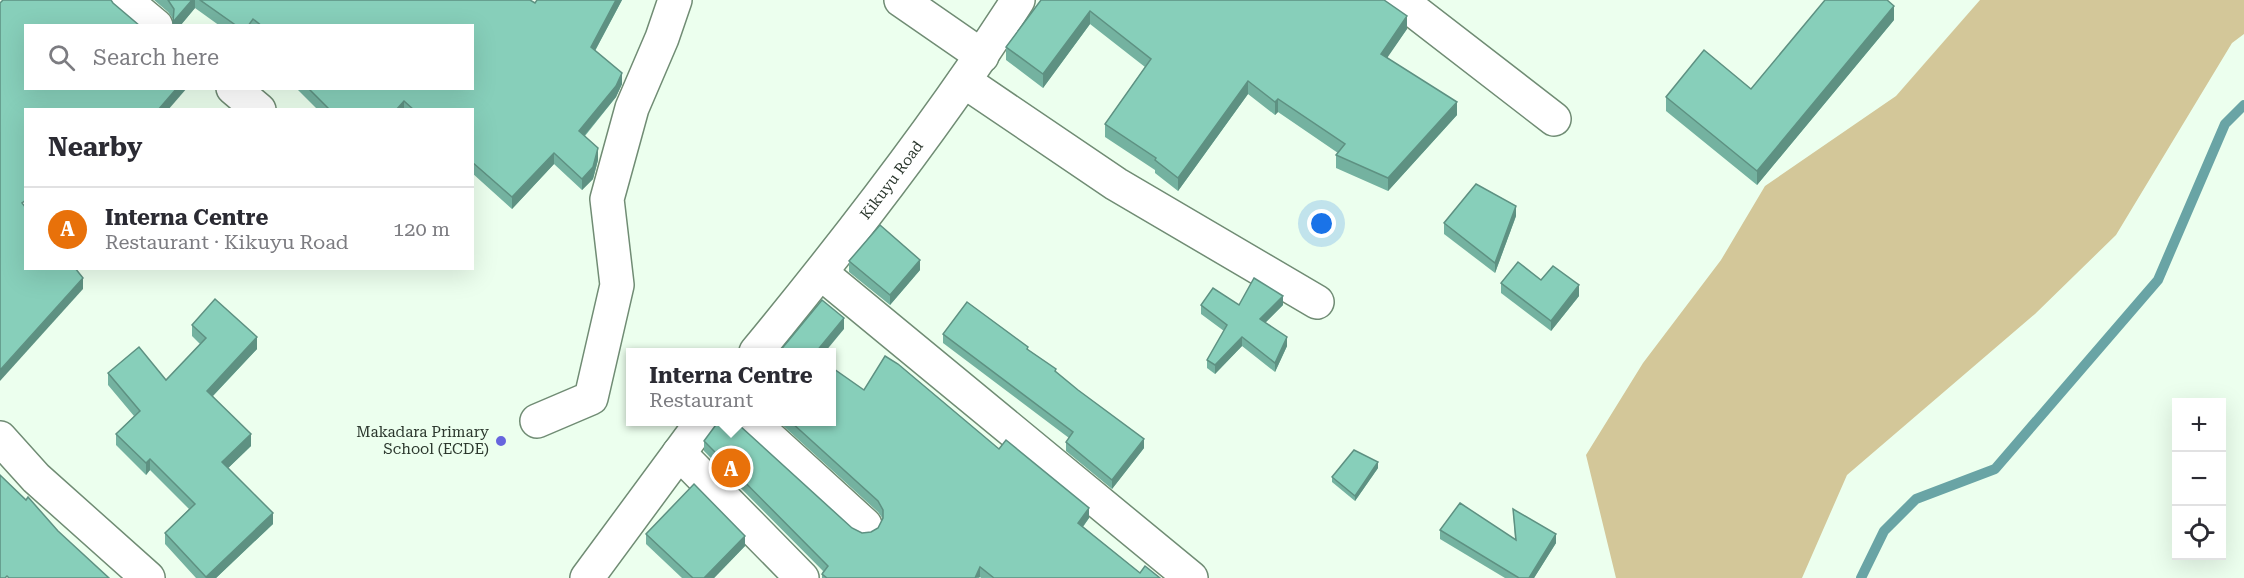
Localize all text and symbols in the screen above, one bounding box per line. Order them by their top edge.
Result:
search box [24,24,474,90]
icon: search [45,41,78,74]
text: Search here [93,45,219,70]
text: Nearby [48,132,142,162]
street label: Kikuyu Road [856,137,927,223]
text: Interna Centre [105,205,268,230]
your location [1307,209,1336,238]
text: A [60,217,75,241]
text: 120 m [393,217,450,241]
text: Restaurant · Kikuyu Road [105,230,349,254]
popup [626,348,836,426]
text: Interna Centre [649,363,813,388]
text: Restaurant [649,388,753,412]
map controls [2172,398,2226,560]
button: + [2172,398,2226,452]
place label: Makadara Primary School (ECDE) [356,423,489,458]
marker: Makadara Primary School (ECDE) [494,434,508,448]
pin: A [712,446,750,490]
button: − [2172,452,2226,506]
button: locate [2172,506,2226,560]

